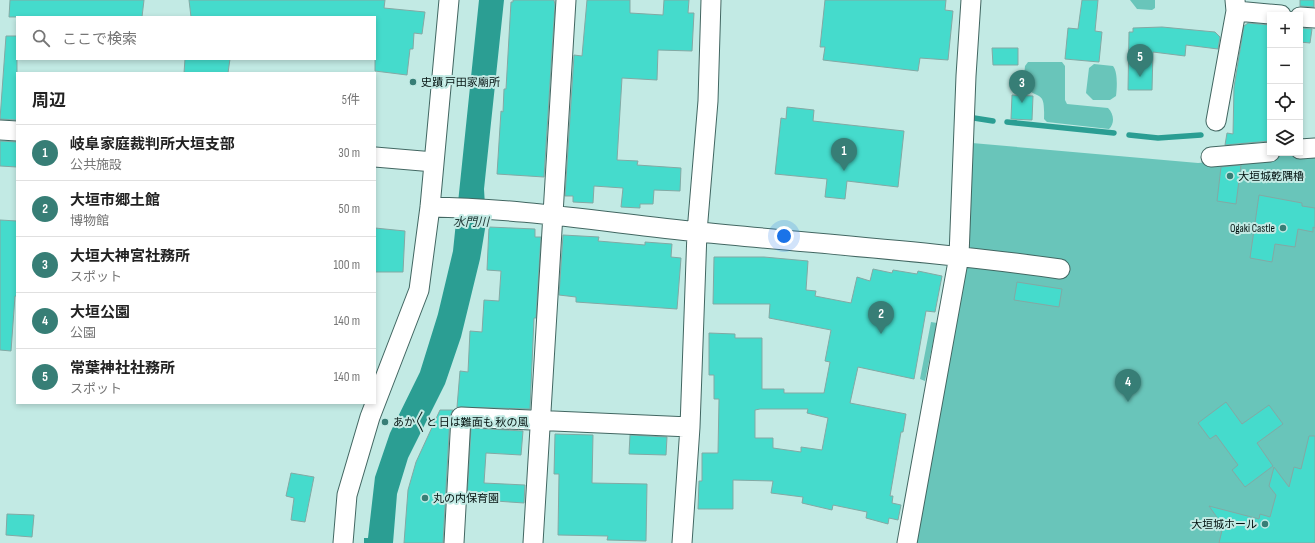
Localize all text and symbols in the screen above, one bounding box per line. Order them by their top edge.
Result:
map controls [1267,12,1303,156]
button: + [1267,12,1303,48]
search box [16,16,376,60]
icon: search [30,27,52,49]
text: ここで検索 [62,30,137,49]
pin: 5 [1127,44,1153,77]
button: − [1267,48,1303,84]
pin: 3 [1009,70,1035,103]
place label: 史蹟 戸田家廟所 [421,76,501,89]
marker: 史蹟 戸田家廟所 [408,77,418,87]
button: locate [1267,84,1303,120]
text: 周辺 [32,91,66,111]
text: 5件 [342,92,360,108]
button: layers [1267,120,1303,156]
text: 岐阜家庭裁判所大垣支部 [70,135,235,154]
pin: 1 [831,138,857,171]
text: 1 [42,145,48,161]
text: 30 m [338,145,360,161]
text: 公共施設 [70,157,122,173]
place label: 大垣城乾隅櫓 [1238,170,1304,183]
marker: 大垣城乾隅櫓 [1225,171,1235,181]
text: 大垣市郷土館 [70,191,160,210]
text: 2 [42,201,48,217]
text: 50 m [339,201,360,217]
text: 博物館 [70,213,109,229]
water label: 水門川 [453,215,491,230]
place label: Ogaki Castle [1230,222,1275,235]
marker: Ogaki Castle [1278,223,1288,233]
your location [774,226,794,246]
text: 大垣大神宮社務所 [70,247,190,266]
text: 3 [42,257,48,273]
text: 100 m [333,257,360,273]
text: スポット [70,269,122,285]
pin: 2 [868,301,894,334]
text: 大垣公園 [70,303,130,322]
text: 4 [42,313,48,329]
text: 140 m [334,313,360,329]
text: 公園 [70,325,96,341]
text: 常葉神社社務所 [70,359,175,378]
text: 5 [42,369,48,385]
text: 140 m [334,369,360,385]
pin: 4 [1115,369,1141,402]
text: スポット [70,381,122,397]
place label: あか〱と 日は難面も 秋の風 [393,411,529,433]
marker: あか〱と 日は難面も 秋の風 [380,417,390,427]
place label: 丸の内保育園 [433,492,499,505]
marker: 丸の内保育園 [420,493,430,503]
place label: 大垣城ホール [1191,518,1257,531]
marker: 大垣城ホール [1260,519,1270,529]

